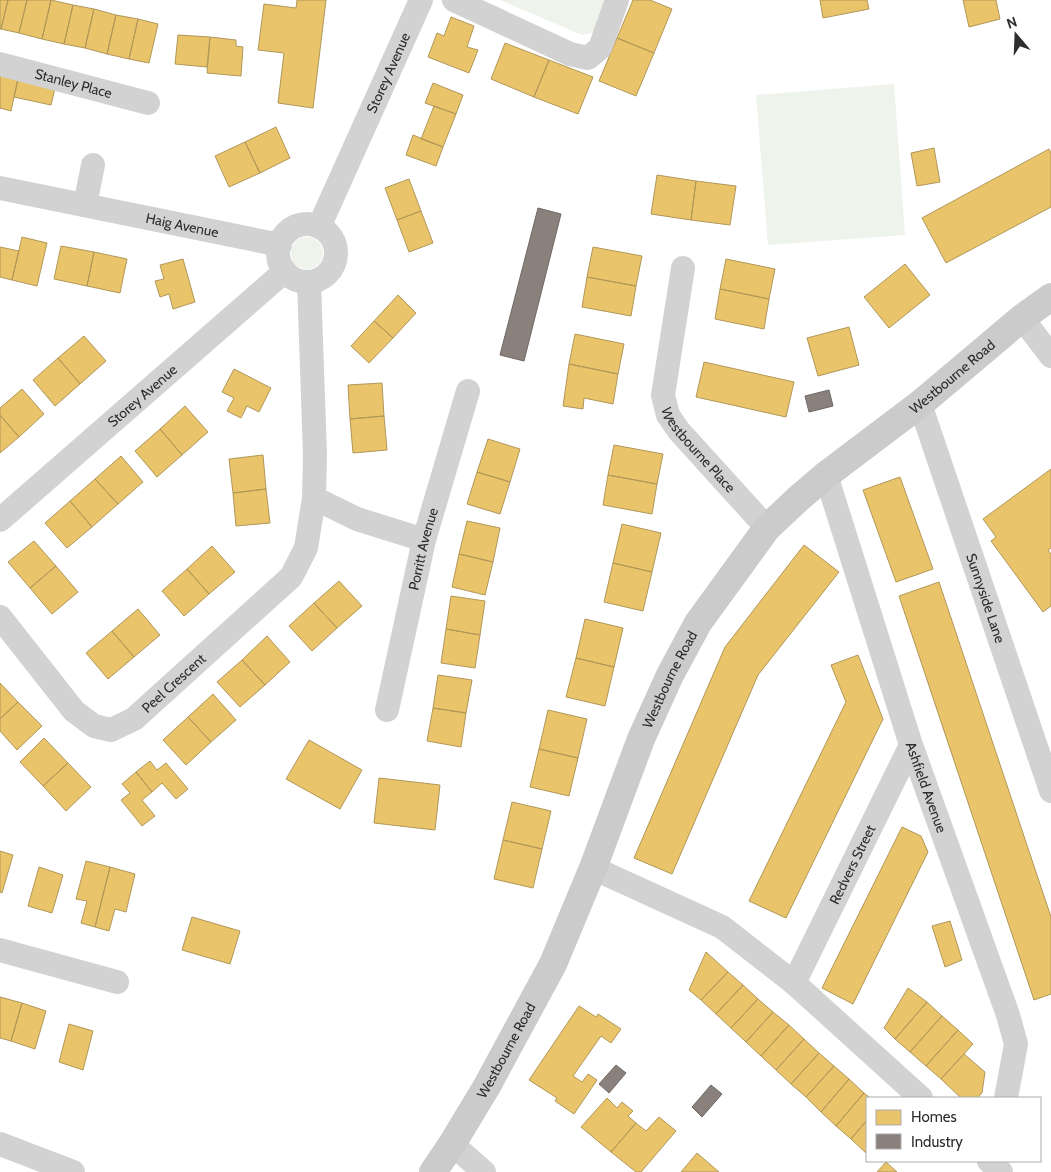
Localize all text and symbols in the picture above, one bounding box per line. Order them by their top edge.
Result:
north arrow [991,10,1041,60]
text: N [1004,13,1019,33]
street label: Storey Avenue [362,30,414,116]
street label: Stanley Place [33,65,114,102]
street label: Haig Avenue [144,209,220,241]
street label: Westbourne Road [906,336,999,418]
street label: Storey Avenue [104,360,181,431]
street label: Westbourne Place [657,405,739,496]
street label: Porritt Avenue [404,506,442,592]
street label: Sunnyside Lane [962,551,1009,645]
street label: Westbourne Road [638,628,701,731]
street label: Peel Crescent [138,649,210,717]
street label: Ashfield Avenue [902,739,951,835]
street label: Redvers Street [825,822,880,907]
street label: Westbourne Road [473,999,539,1102]
legend [866,1097,1041,1162]
text: Homes [911,1108,957,1126]
text: Industry [911,1133,963,1151]

